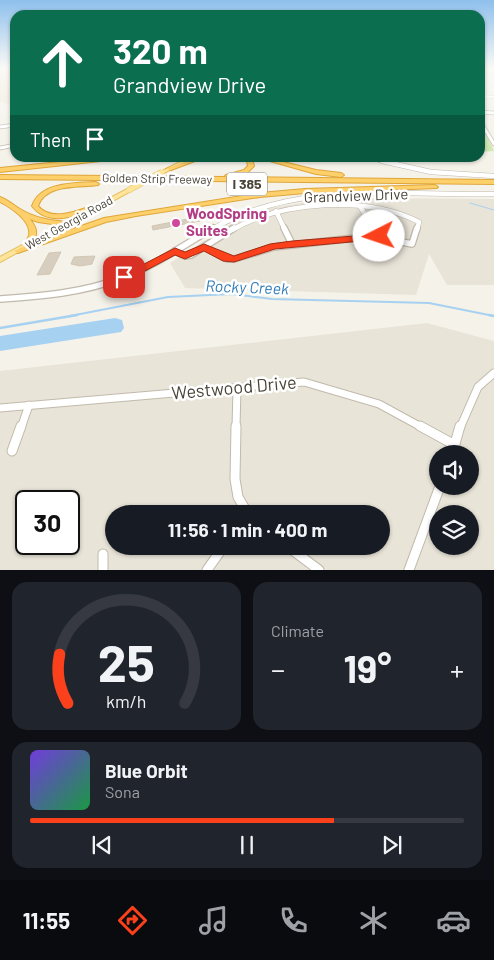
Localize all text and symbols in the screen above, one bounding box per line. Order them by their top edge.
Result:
text: 320 m [113,29,208,71]
icon: ahead [30,30,95,95]
text: Grandview Drive [113,71,266,97]
icon: arrive [81,125,109,153]
text: Then [30,128,71,151]
street label: Golden Strip Freeway [102,170,213,186]
road number: I 385 [227,172,267,195]
street label: Grandview Drive [303,184,408,206]
street label: West Georgia Road [22,192,115,252]
place label: WoodSpring Suites [186,204,267,239]
position arrow [352,209,404,261]
marker: WoodSpring Suites [170,217,182,229]
pin [103,256,145,298]
icon: arrive [110,263,138,291]
water label: Rocky Creek [205,276,289,297]
street label: Westwood Drive [171,371,297,403]
map controls [429,445,479,555]
button: sound [429,445,479,495]
speed limit sign: 30 [15,490,80,555]
button: layers [429,505,479,555]
text: 11:56 · 1 min · 400 m [168,518,327,541]
text: Climate [271,621,324,640]
text: 25 [98,630,155,692]
text: 19° [344,645,391,691]
text: − [271,652,285,686]
text: + [450,652,464,686]
text: km/h [106,690,147,712]
text: Blue Orbit [105,759,188,782]
text: Sona [105,782,140,801]
icon: previous [88,831,116,859]
icon: pause [233,831,261,859]
icon: next [378,831,406,859]
icon: directions [115,903,150,938]
icon: music [196,903,231,938]
icon: phone [276,903,311,938]
icon: climate [356,903,391,938]
icon: car [436,903,471,938]
text: 11:55 [23,907,70,933]

